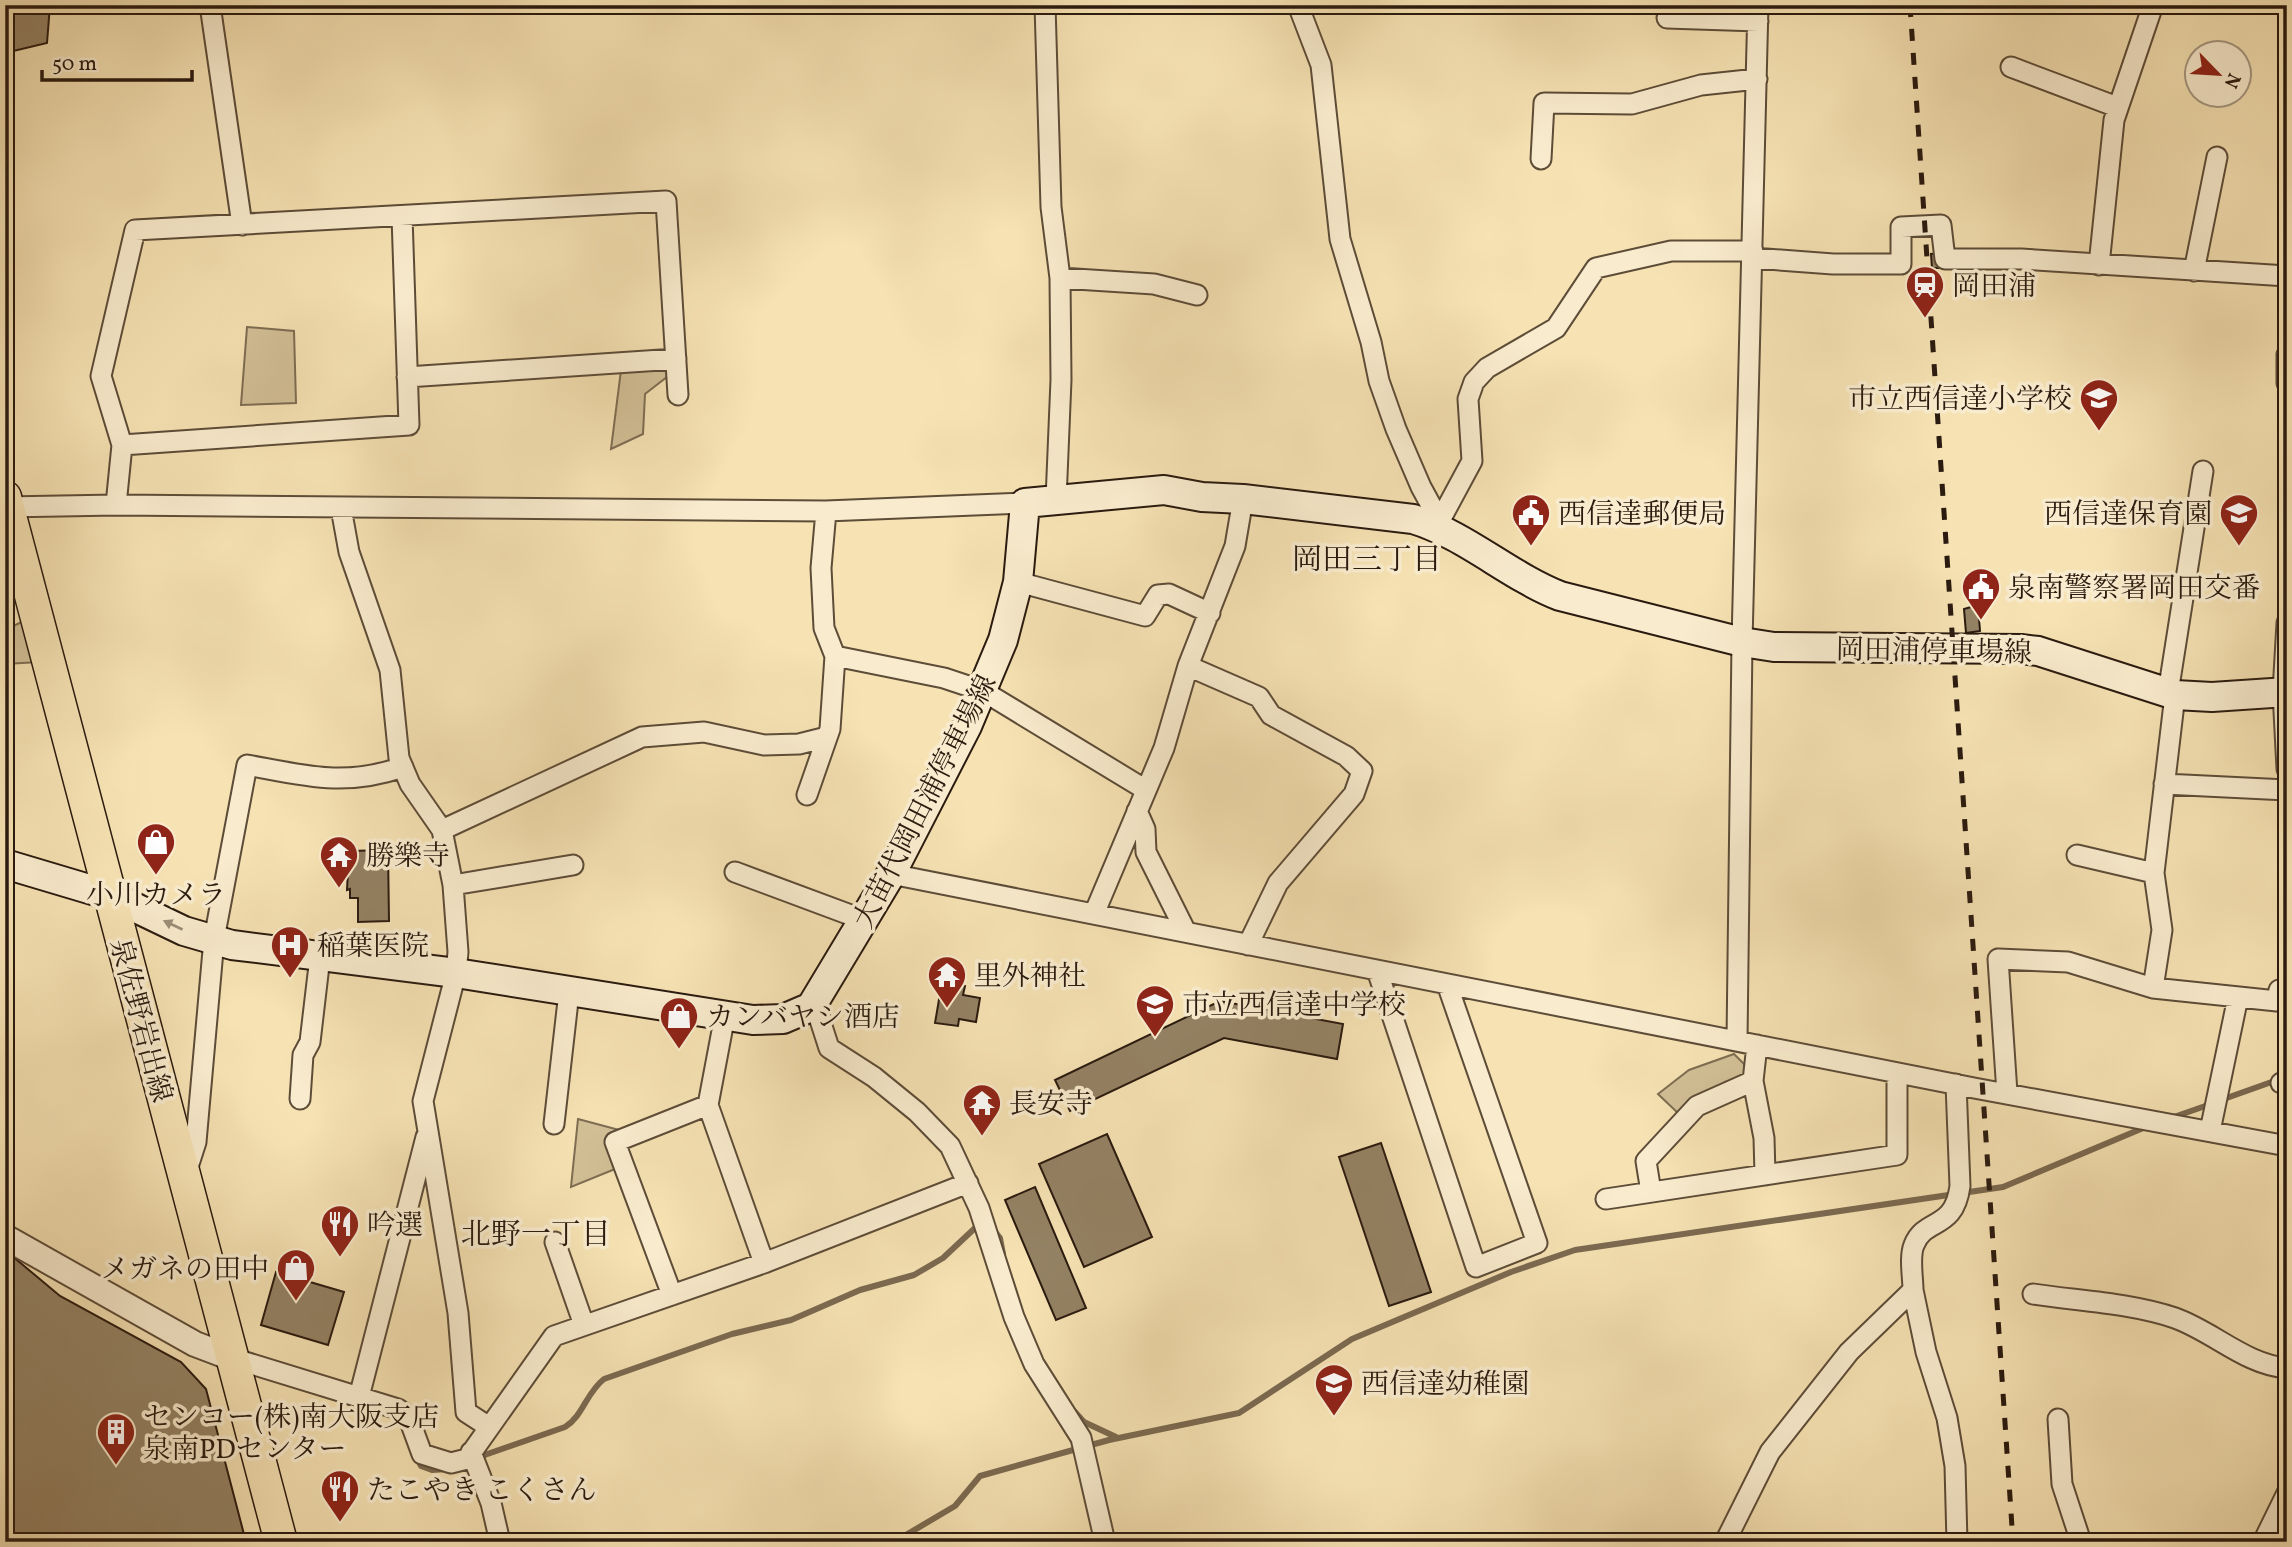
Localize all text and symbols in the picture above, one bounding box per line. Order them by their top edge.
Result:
scale bar [42,38,192,82]
north arrow [2184,38,2254,108]
text: 50 m [52,50,97,79]
text: N [2217,69,2246,92]
station icon: 岡田浦 [1904,264,1946,319]
place label: 岡田浦 [1952,268,2036,307]
school or university icon: 市立西信達小学校 [2078,377,2120,432]
place label: 市立西信達小学校 [1848,381,2072,420]
public building icon: 西信達郵便局 [1510,492,1552,547]
school or university icon: 西信達保育園 [2218,492,2260,547]
place label: 西信達郵便局 [1558,496,1726,535]
place label: 西信達保育園 [2044,496,2212,535]
district label: 岡田三丁目 [1292,540,1442,582]
public building icon: 泉南警察署岡田交番 [1960,566,2002,621]
place label: 泉南警察署岡田交番 [2008,570,2260,609]
street label: 岡田浦停車場線 [1836,631,2032,674]
street label: 大苗代岡田浦停車場線 [845,669,1007,936]
shop icon: 小川カメラ [135,821,177,876]
temple icon: 勝樂寺 [318,834,360,889]
place label: 勝樂寺 [366,838,450,877]
place label: 小川カメラ [86,877,226,916]
one-way arrow [163,919,183,931]
hospital icon: 稲葉医院 [269,924,311,979]
place label: 稲葉医院 [317,928,429,967]
street label: 泉佐野岩出線 [99,934,180,1107]
temple icon: 里外神社 [926,954,968,1009]
place label: 里外神社 [974,958,1086,997]
school or university icon: 市立西信達中学校 [1134,983,1176,1038]
place label: 市立西信達中学校 [1182,987,1406,1026]
shop icon: カンバヤシ酒店 [658,995,700,1050]
place label: カンバヤシ酒店 [706,999,900,1038]
temple icon: 長安寺 [961,1082,1003,1137]
place label: 長安寺 [1009,1086,1093,1125]
restaurant icon: 吟選 [319,1203,361,1258]
place label: 吟選 [367,1207,423,1246]
district label: 北野一丁目 [461,1215,611,1257]
shop icon: メガネの田中 [275,1247,317,1302]
place label: メガネの田中 [101,1251,269,1290]
school or university icon: 西信達幼稚園 [1313,1362,1355,1417]
place label: 西信達幼稚園 [1361,1366,1529,1405]
place label: センコー(株)南大阪支店 泉南PDセンター [143,1399,439,1470]
building icon: センコー(株)南大阪支店 泉南PDセンター [95,1411,137,1466]
restaurant icon: たこやき こくさん [319,1468,361,1523]
place label: たこやき こくさん [367,1472,597,1511]

